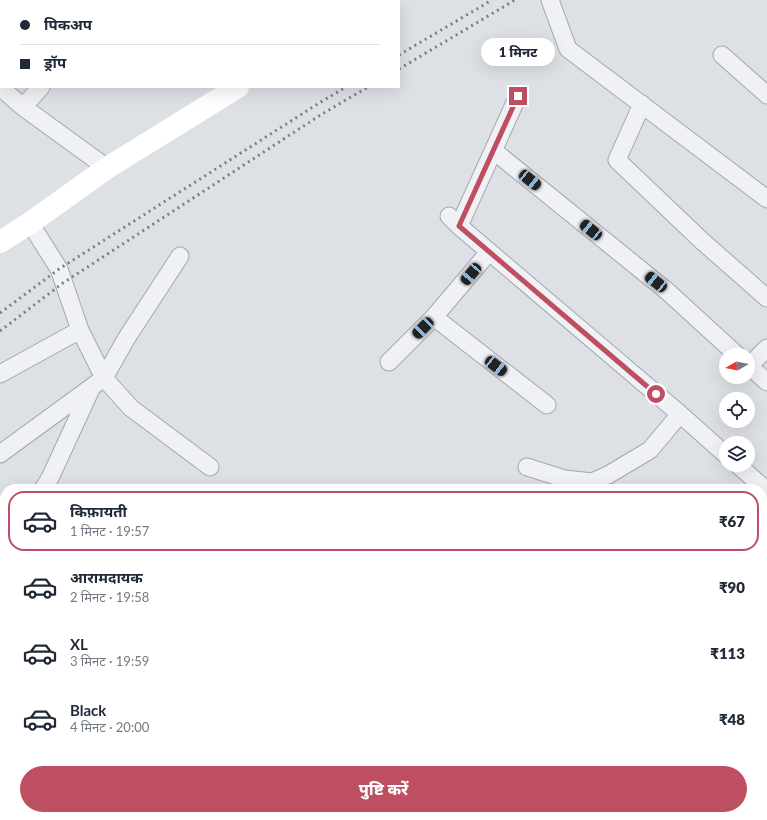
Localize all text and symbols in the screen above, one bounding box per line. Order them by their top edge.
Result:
text: पिकअप [44,15,92,33]
callout: 1 मिनट [481,38,555,66]
text: 1 मिनट [499,44,537,60]
text: ड्रॉप [44,53,66,71]
route end [509,87,527,105]
car [517,168,543,192]
car [578,218,604,242]
car [459,261,483,287]
car [643,270,669,294]
car [410,315,436,341]
north arrow [719,348,755,384]
map controls [719,348,755,472]
car [483,354,509,378]
route start [647,385,665,403]
button: locate [719,392,755,428]
button: layers [719,436,755,472]
text: किफ़ायती [70,502,127,520]
icon: car [22,503,58,539]
text: ₹67 [719,512,745,530]
text: 1 मिनट · 19:57 [70,523,149,539]
text: आरामदायक [70,568,143,586]
icon: car [22,569,58,605]
text: ₹90 [719,578,745,596]
text: 2 मिनट · 19:58 [70,589,149,605]
icon: car [22,635,58,671]
text: XL [70,635,88,653]
text: ₹113 [710,644,745,662]
text: 3 मिनट · 19:59 [70,653,149,669]
icon: car [22,701,58,737]
text: Black [70,701,106,719]
text: ₹48 [719,710,745,728]
text: 4 मिनट · 20:00 [70,719,149,735]
button: पुष्टि करें [20,766,747,812]

